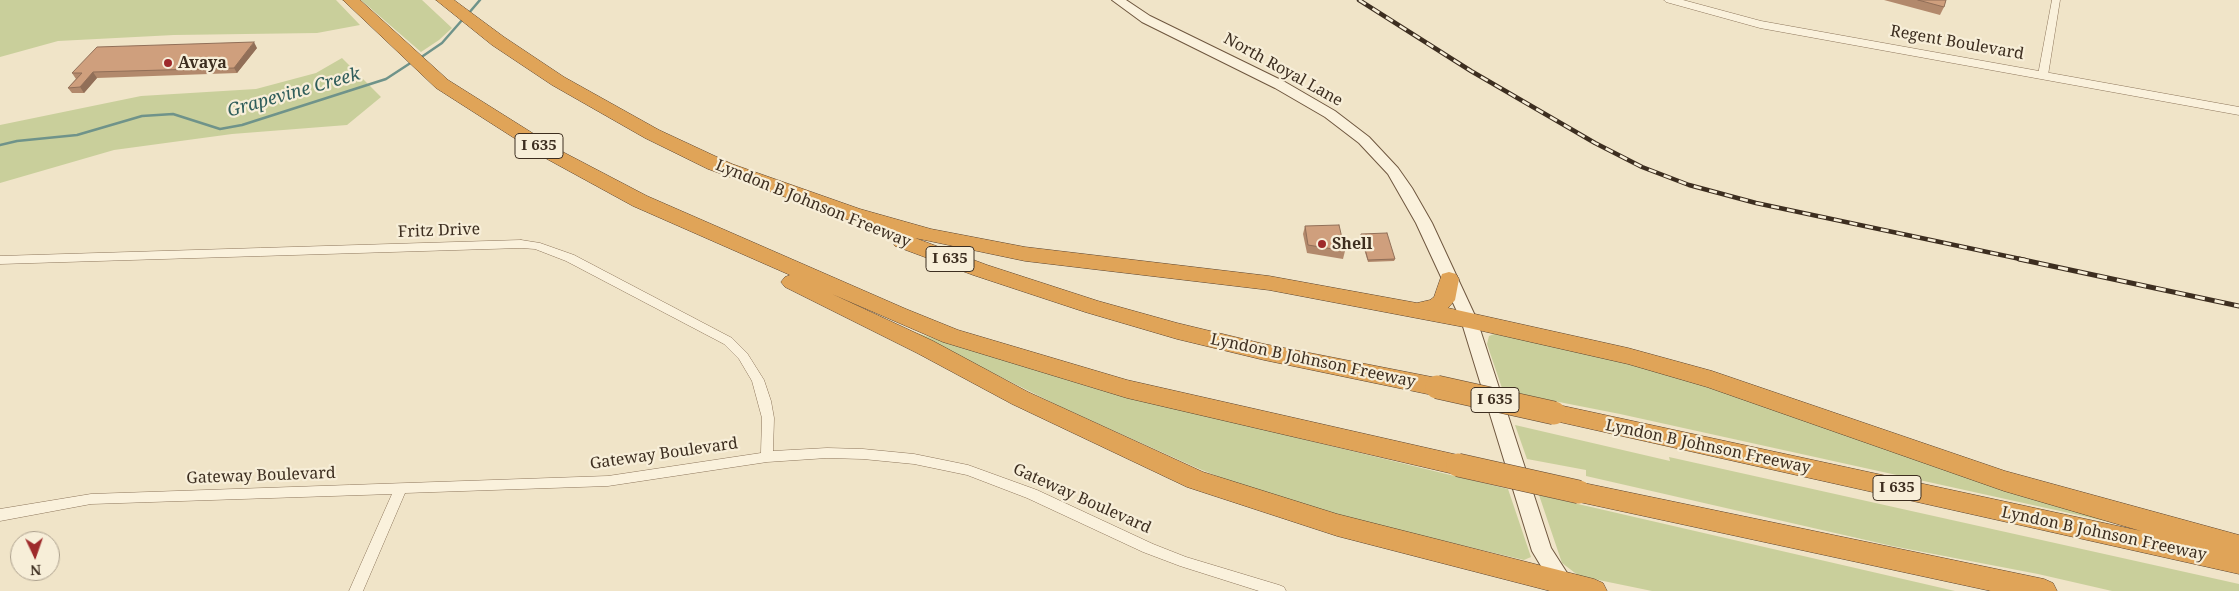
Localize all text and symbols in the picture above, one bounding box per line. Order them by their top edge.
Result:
street label: Regent Boulevard [1889,22,2025,64]
street label: North Royal Lane [1220,29,1346,111]
place label: Avaya [178,53,227,73]
marker: Avaya [162,57,174,69]
water label: Grapevine Creek [225,64,363,122]
road number: I 635 [515,134,563,158]
street label: Lyndon B Johnson Freeway [713,156,913,252]
street label: Fritz Drive [398,220,480,242]
place label: Shell [1332,234,1372,254]
marker: Shell [1316,238,1328,250]
road number: I 635 [926,246,974,272]
street label: Lyndon B Johnson Freeway [1209,330,1417,392]
road number: I 635 [1471,388,1519,412]
street label: Lyndon B Johnson Freeway [1604,416,1812,478]
street label: Gateway Boulevard [589,434,739,474]
street label: Gateway Boulevard [1010,460,1154,538]
street label: Gateway Boulevard [186,464,336,488]
road number: I 635 [1873,476,1921,500]
street label: Lyndon B Johnson Freeway [2000,503,2208,565]
north arrow [10,531,60,581]
text: N [30,561,42,580]

